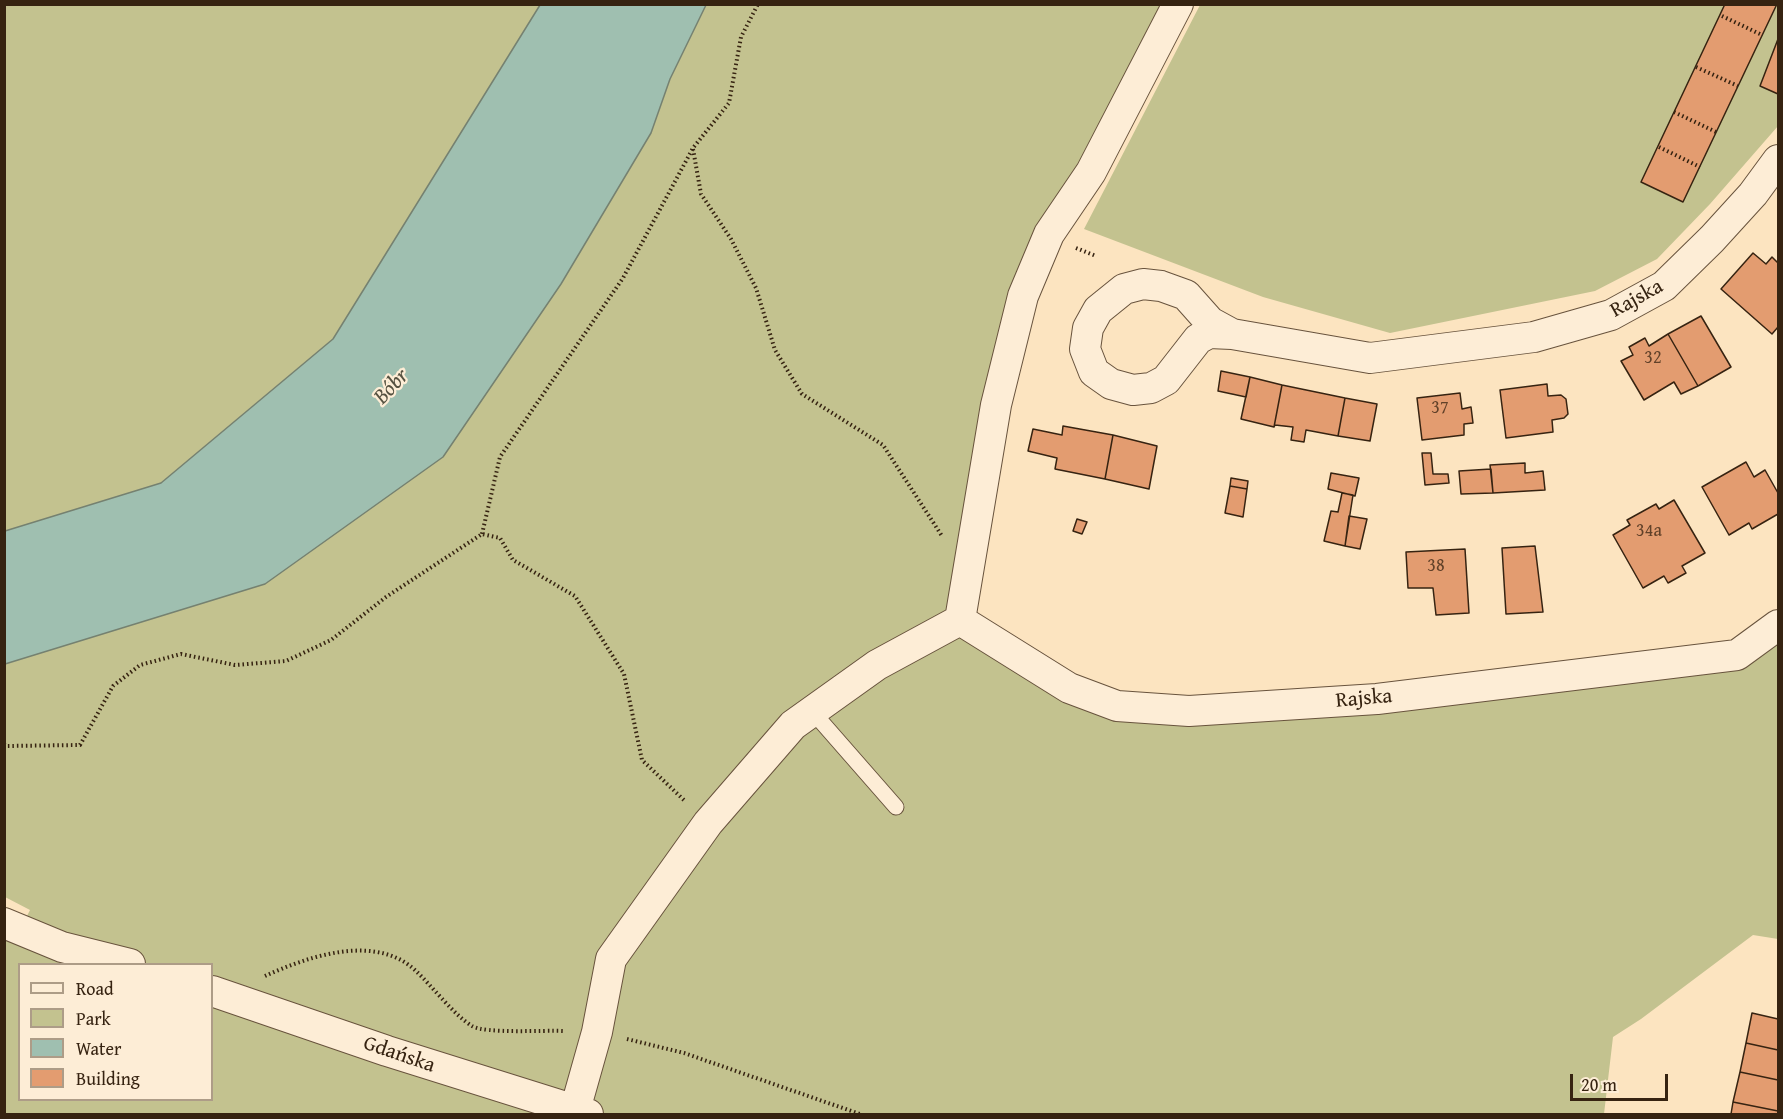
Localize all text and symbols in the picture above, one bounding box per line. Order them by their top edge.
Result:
street label: Rajska [1606,274,1668,324]
house number: 32 [1644,347,1662,369]
water label: Bóbr [369,364,415,410]
house number: 37 [1431,397,1449,419]
house number: 34a [1636,520,1662,542]
house number: 38 [1427,555,1445,577]
street label: Rajska [1335,684,1393,714]
legend [18,963,213,1101]
text: Road [76,975,114,1002]
text: Park [76,1005,111,1032]
street label: Gdańska [360,1031,438,1079]
text: Water [76,1035,121,1062]
scale bar [1573,1062,1670,1100]
text: Building [76,1065,140,1092]
text: 20 m [1581,1071,1617,1098]

